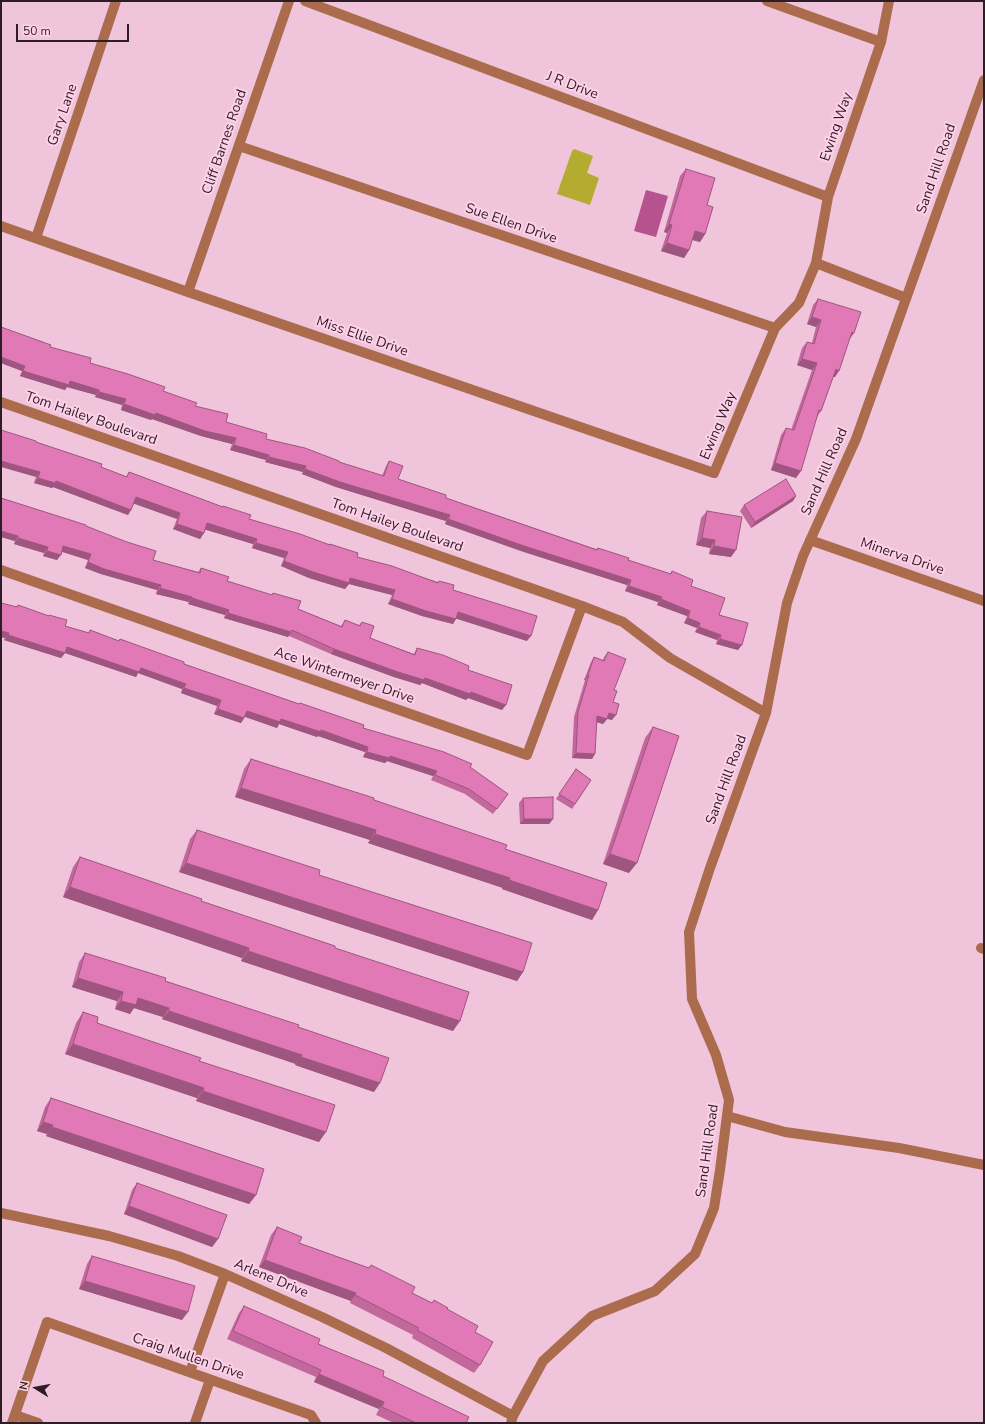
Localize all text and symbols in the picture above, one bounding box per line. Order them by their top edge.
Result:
scale bar [18,16,131,42]
text: 50 m [23,23,51,39]
street label: J R Drive [544,68,600,104]
street label: Gary Lane [45,82,81,148]
street label: Cliff Barnes Road [199,87,251,197]
street label: Ewing Way [817,90,857,164]
street label: Sand Hill Road [914,122,960,216]
street label: Sue Ellen Drive [463,200,559,248]
street label: Miss Ellie Drive [314,313,410,361]
street label: Tom Hailey Boulevard [23,389,159,449]
street label: Ewing Way [697,390,741,462]
street label: Sand Hill Road [798,426,852,518]
street label: Tom Hailey Boulevard [329,496,465,556]
street label: Minerva Drive [858,535,946,579]
street label: Ace Wintermeyer Drive [272,644,416,708]
street label: Sand Hill Road [703,733,751,827]
street label: Sand Hill Road [693,1103,723,1199]
street label: Arlene Drive [231,1256,311,1302]
street label: Craig Mullen Drive [130,1330,246,1384]
north arrow [16,1368,56,1408]
text: N [16,1380,32,1391]

